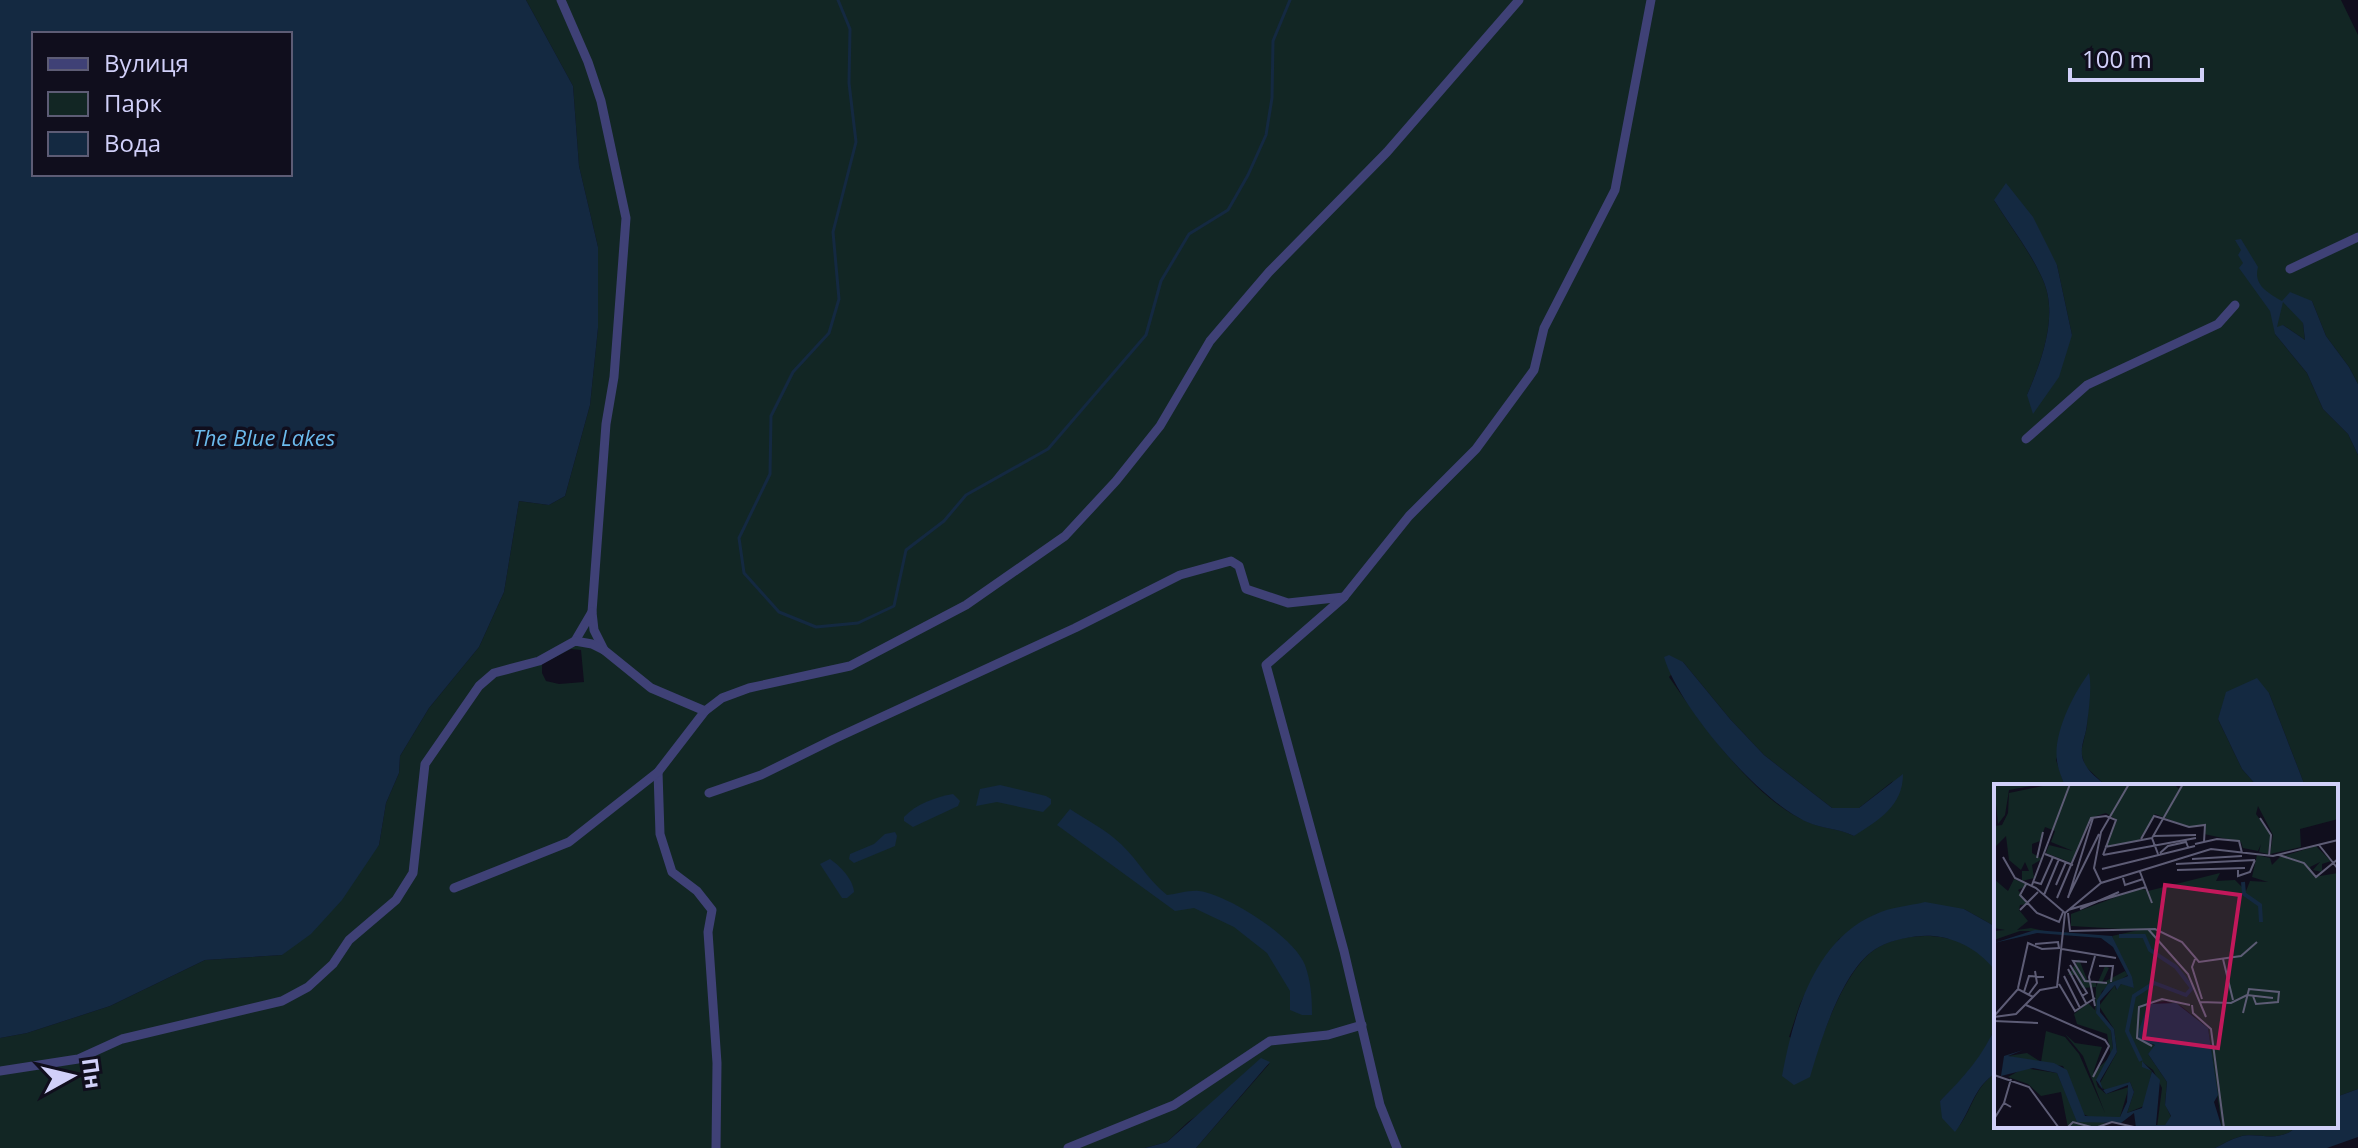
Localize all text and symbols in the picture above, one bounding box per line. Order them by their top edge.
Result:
legend [32,32,292,176]
scale bar [2070,32,2202,82]
text: 100 m [2082,42,2152,75]
text: Вулиця [104,46,189,79]
text: Парк [104,86,162,119]
text: Вода [104,126,161,159]
water label: The Blue Lakes [193,422,336,452]
inset map [1994,784,2338,1128]
north arrow [32,1036,112,1116]
text: Пн [76,1056,110,1090]

